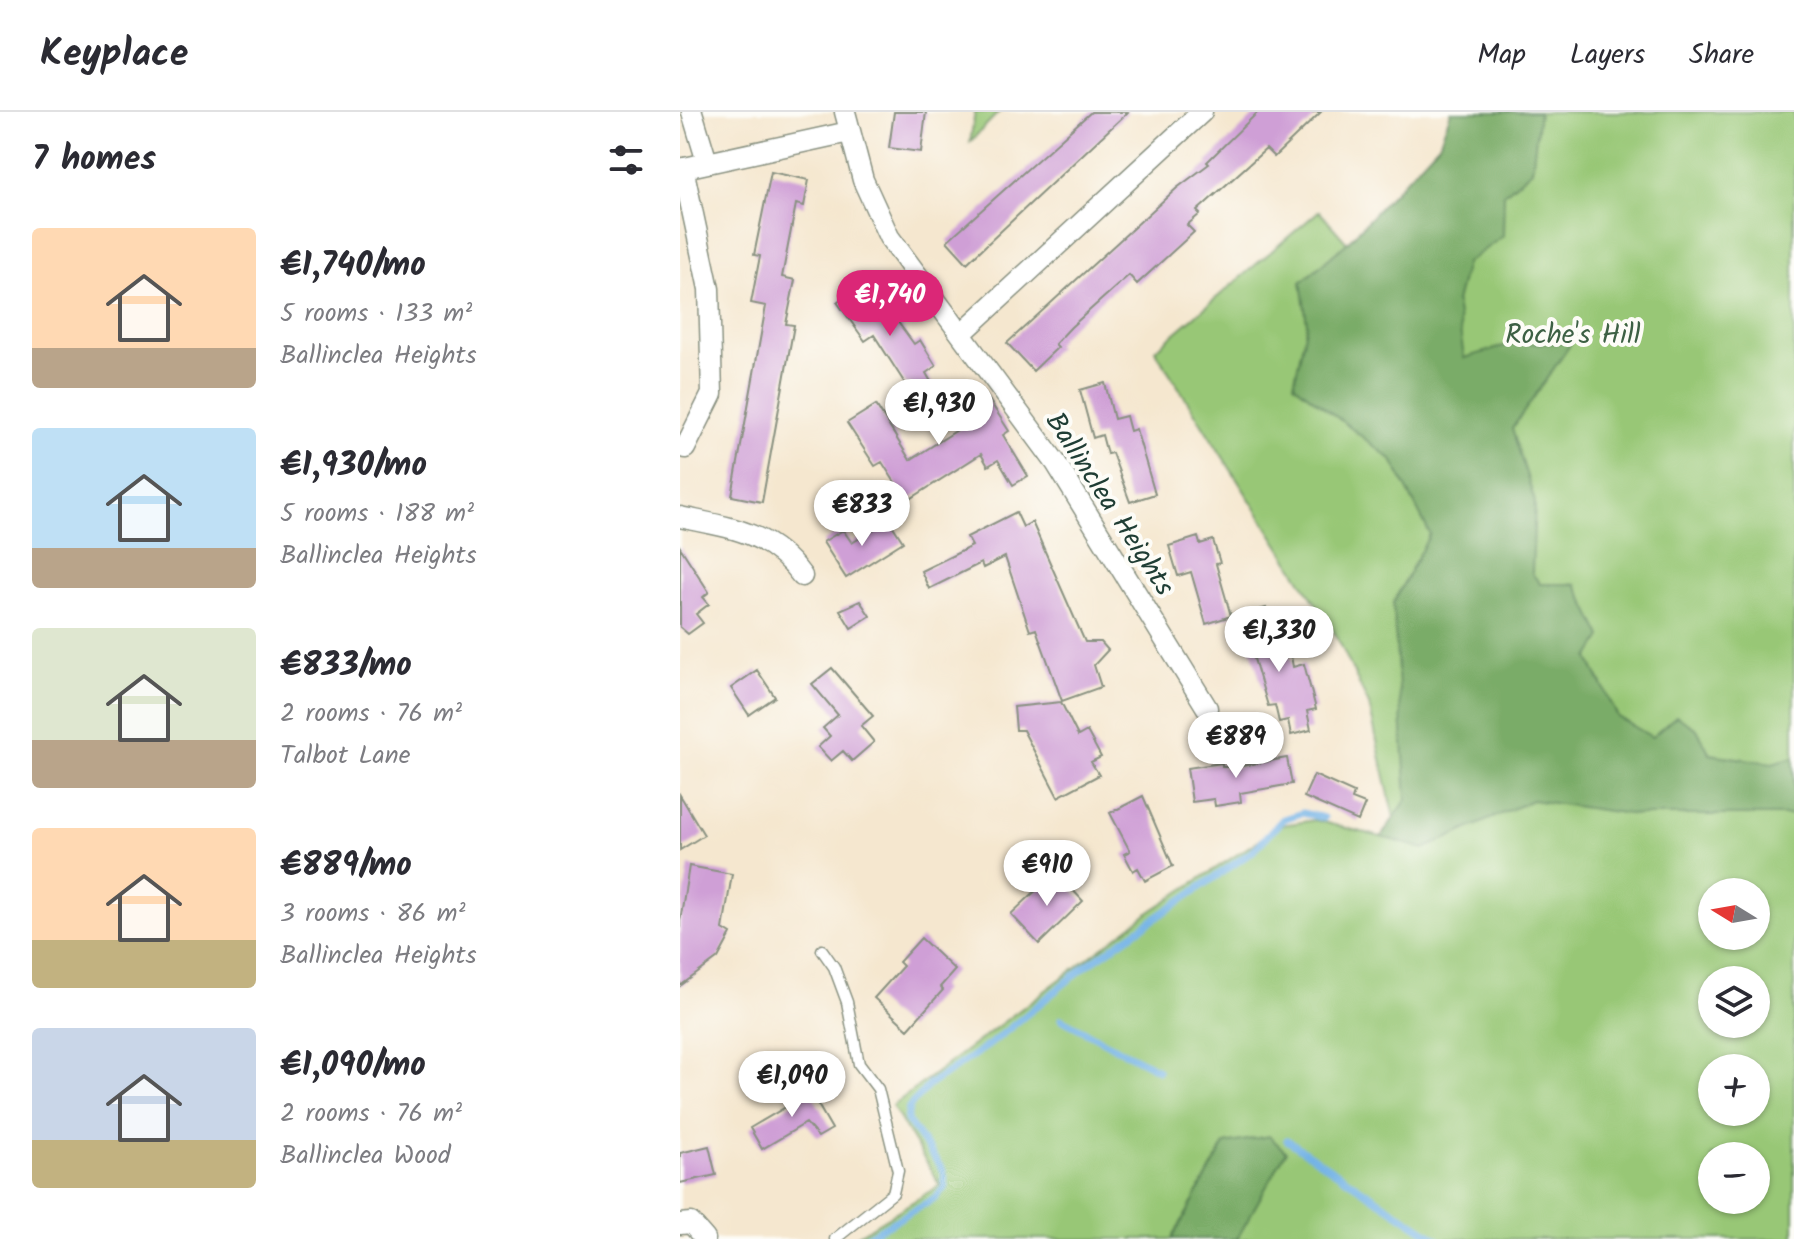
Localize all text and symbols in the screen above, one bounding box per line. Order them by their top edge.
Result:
text: Keyplace [40,25,188,85]
text: Map [1477,33,1526,78]
text: Layers [1570,33,1645,78]
text: Share [1689,33,1754,78]
text: 7 homes [32,133,156,187]
icon: filters [604,138,648,182]
text: €1,740/mo [280,239,426,293]
icon: home [96,260,192,356]
pin: €1,740 [825,270,955,338]
text: €1,740 [855,275,925,317]
text: 5 rooms · 133 m² [280,293,472,335]
park label: Roche's Hill [1505,313,1641,358]
text: Ballinclea Heights [280,335,477,377]
pin: €1,930 [874,379,1004,447]
text: €1,930 [903,384,975,426]
street label: Ballinclea Heights [1032,403,1185,605]
text: €1,930/mo [280,439,427,493]
icon: home [96,460,192,556]
pin: €833 [815,480,909,548]
text: €833 [832,485,892,527]
text: 5 rooms · 188 m² [280,493,474,535]
text: Ballinclea Heights [280,535,477,577]
pin: €1,330 [1214,606,1344,674]
text: €1,330 [1243,611,1315,653]
text: €833/mo [280,639,412,693]
icon: home [96,660,192,756]
text: 2 rooms · 76 m² [280,693,462,735]
pin: €889 [1189,712,1283,780]
text: €889 [1206,717,1266,759]
text: Talbot Lane [280,735,410,777]
text: €889/mo [280,839,412,893]
pin: €910 [1000,840,1094,908]
text: €910 [1022,845,1072,887]
icon: home [96,860,192,956]
north arrow [1698,878,1770,950]
map controls [1698,878,1770,1214]
text: 3 rooms · 86 m² [280,893,465,935]
text: Ballinclea Heights [280,935,477,977]
button: layers [1698,966,1770,1038]
text: €1,090/mo [280,1039,426,1093]
pin: €1,090 [727,1051,857,1119]
button: + [1698,1054,1770,1126]
text: €1,090 [757,1056,827,1098]
icon: home [96,1060,192,1156]
text: 2 rooms · 76 m² [280,1093,462,1135]
text: Ballinclea Wood [280,1135,451,1177]
button: − [1698,1142,1770,1214]

